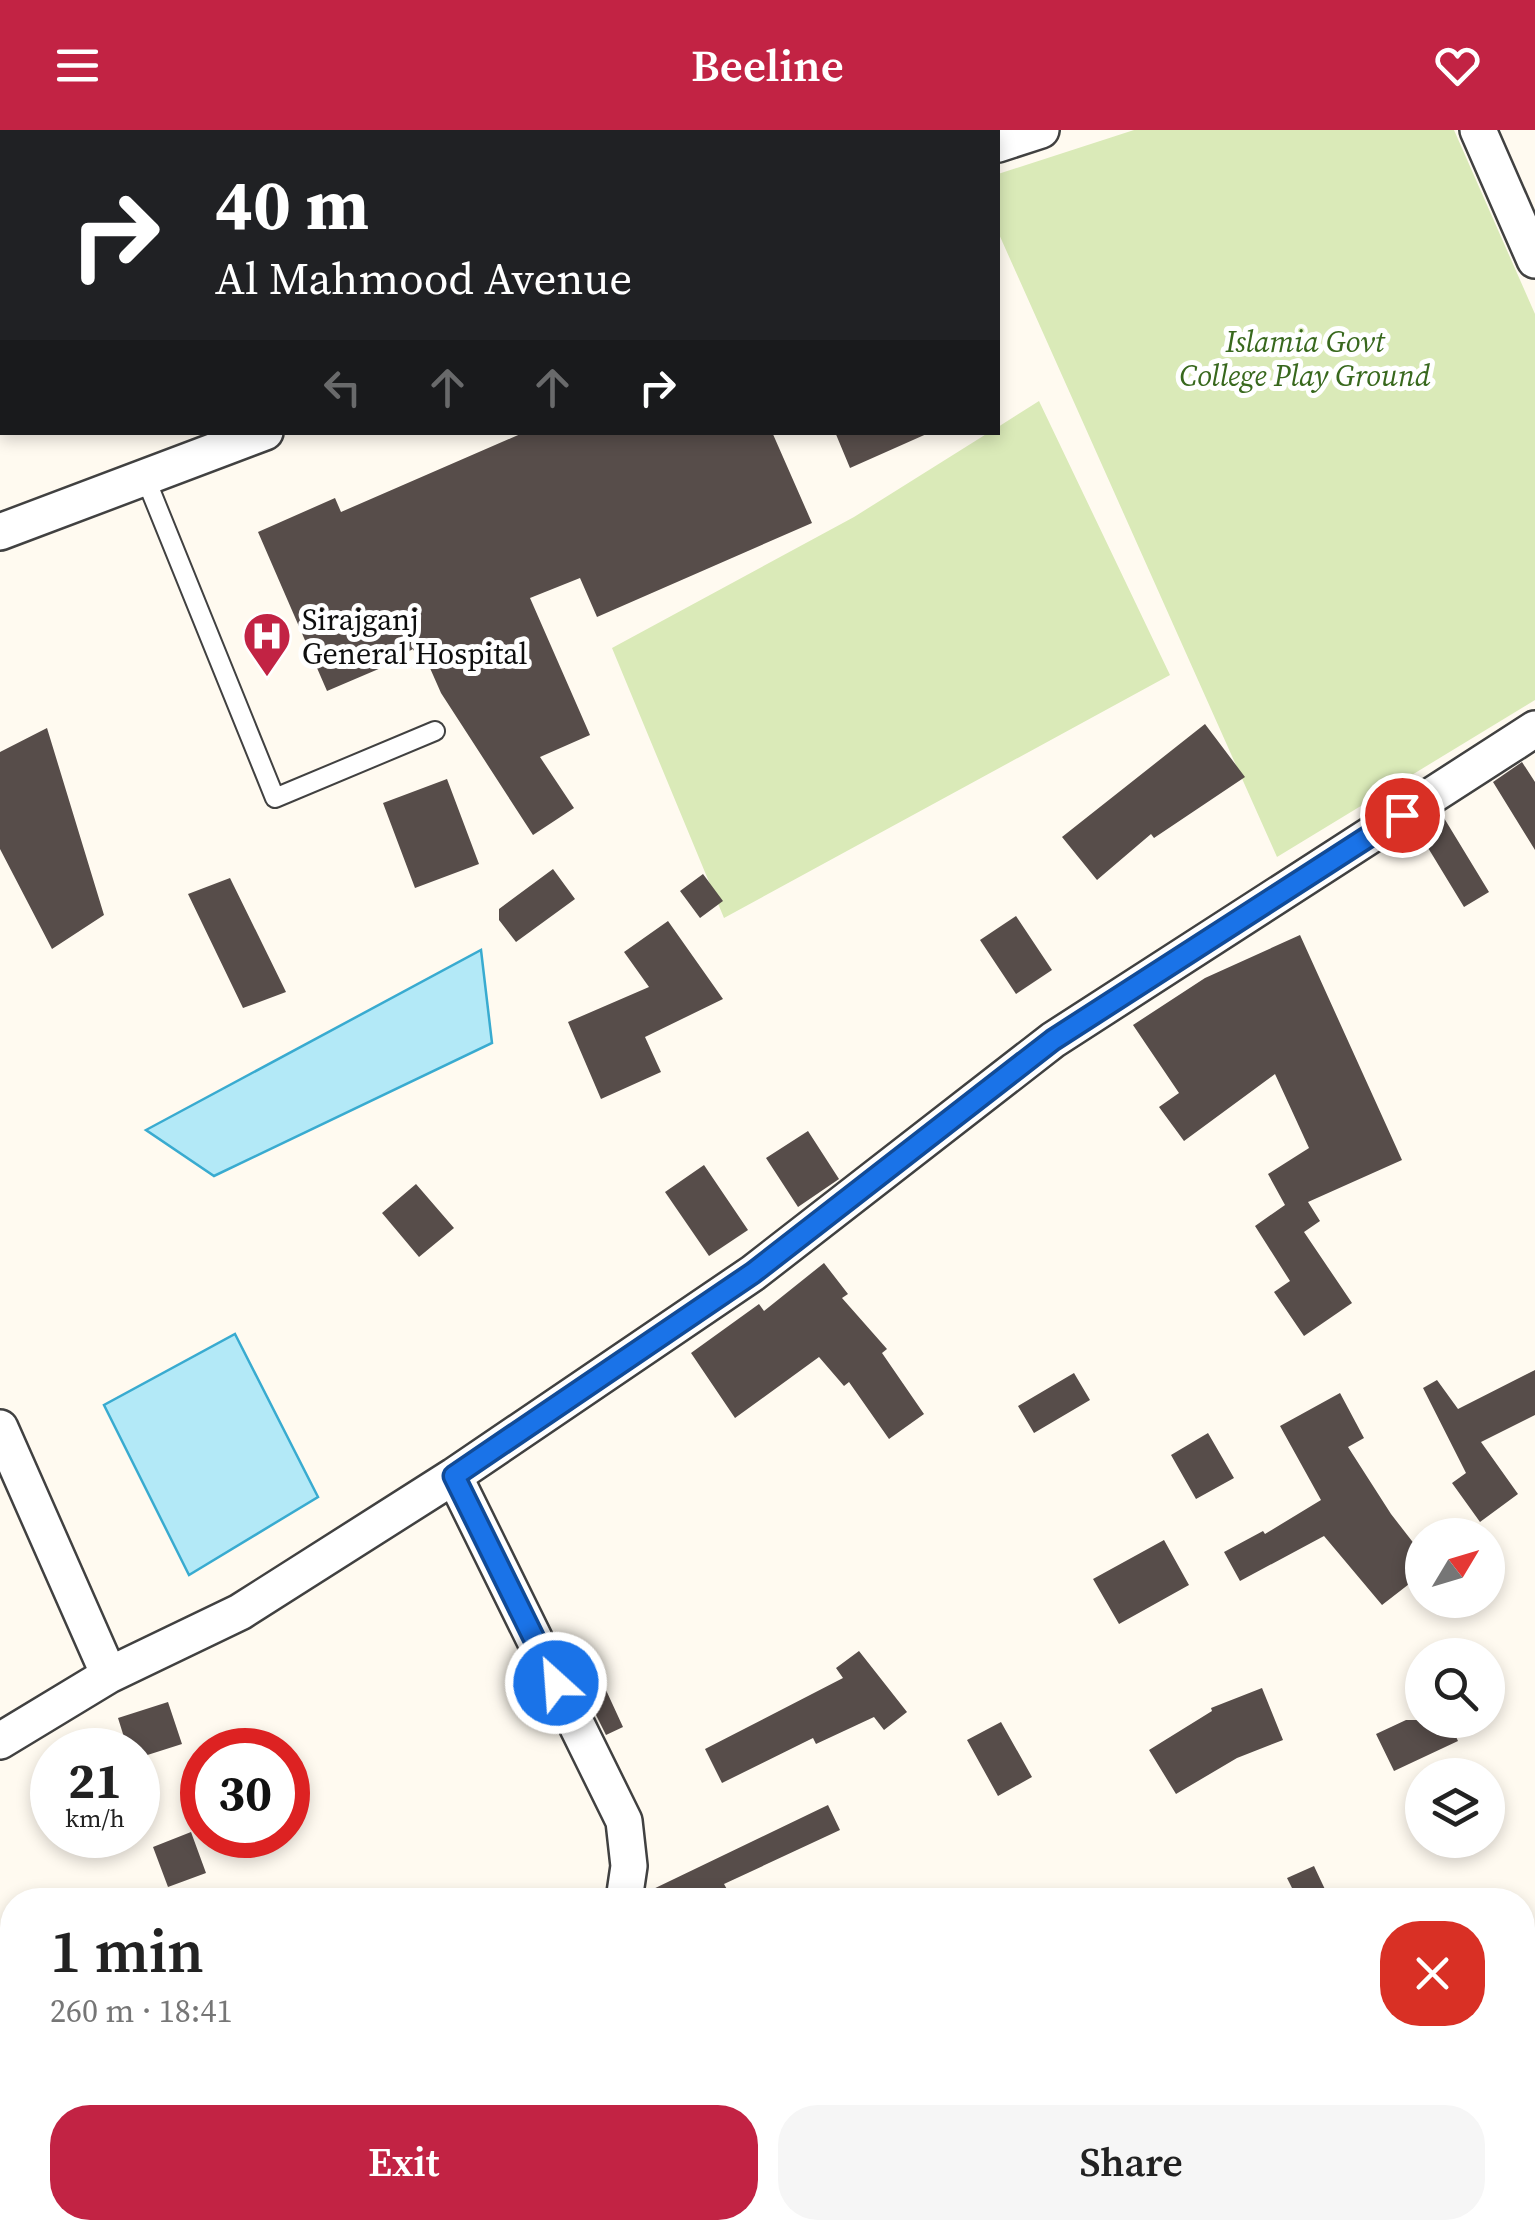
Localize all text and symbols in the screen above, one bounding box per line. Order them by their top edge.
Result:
text: Beeline [691,34,844,96]
icon: menu [50,38,105,93]
icon: heart [1430,38,1485,93]
text: 40 m [215,156,369,252]
icon: right [50,170,180,300]
text: Al Mahmood Avenue [215,247,632,309]
park label: Islamia Govt College Play Ground [1179,321,1431,396]
icon: left [315,360,370,415]
icon: ahead [420,360,475,415]
icon: ahead [525,360,580,415]
icon: right [630,360,685,415]
place label: Sirajganj General Hospital [302,599,527,674]
hospital icon: Sirajganj General Hospital [241,610,293,678]
pin [1360,773,1445,858]
icon: arrive [1375,788,1430,843]
north arrow [1405,1518,1505,1618]
map controls [1405,1518,1505,1858]
position arrow [504,1631,608,1735]
button: search [1405,1638,1505,1738]
speed limit sign: 30 [180,1728,310,1858]
text: 21 [68,1746,122,1815]
button: layers [1405,1758,1505,1858]
text: km/h [65,1801,125,1835]
text: 1 min [50,1910,204,1992]
button: close [1380,1921,1485,2026]
text: 260 m · 18:41 [50,1989,232,2033]
button: Exit [50,2105,758,2220]
button: Share [778,2105,1485,2220]

